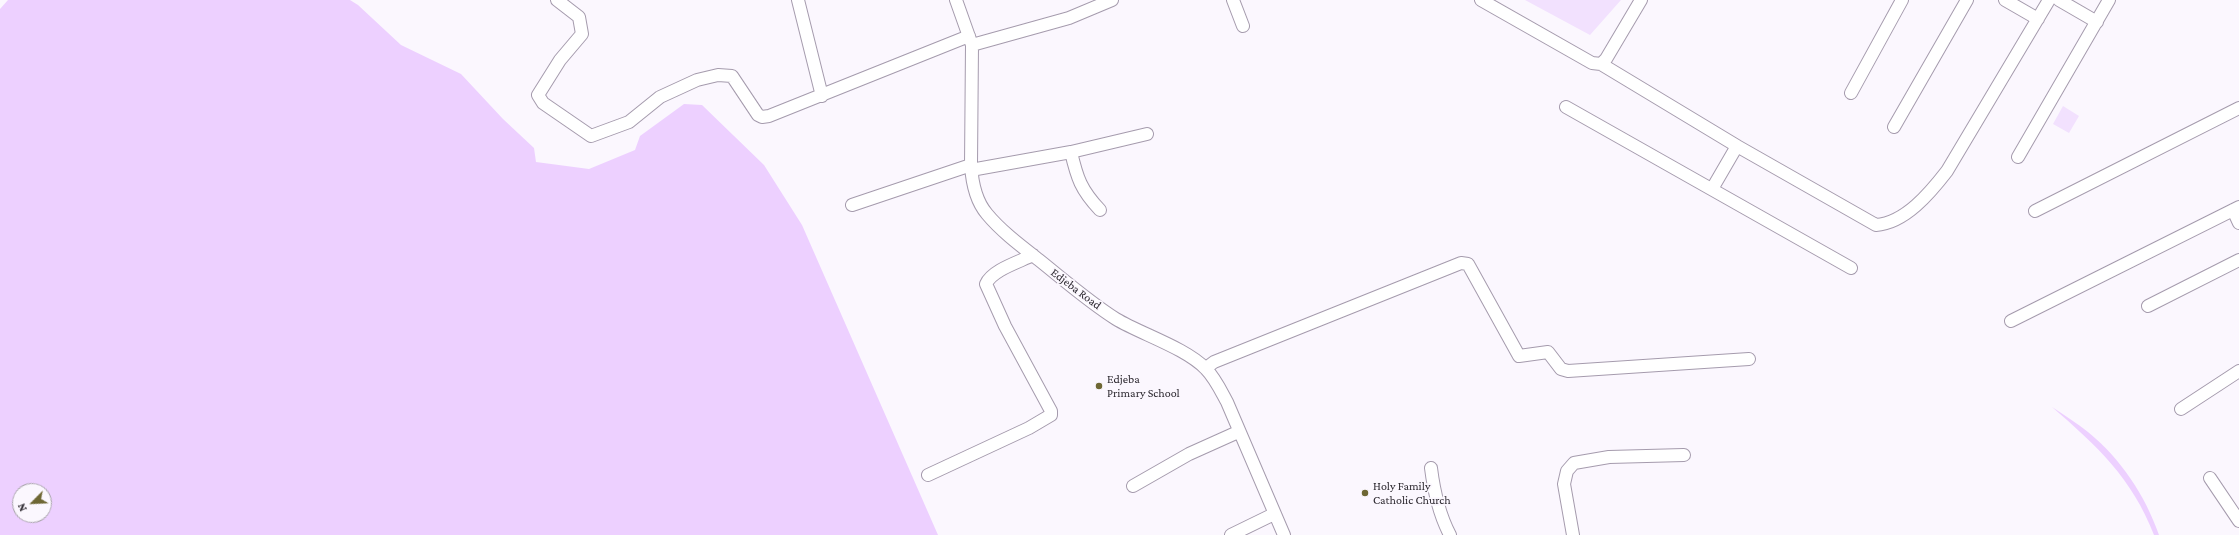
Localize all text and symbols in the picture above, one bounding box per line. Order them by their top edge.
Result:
street label: Edjeba Road [1048,265,1104,313]
place label: Edjeba Primary School [1107,372,1180,400]
marker: Edjeba Primary School [1094,381,1104,391]
place label: Holy Family Catholic Church [1373,479,1451,507]
north arrow [12,483,52,523]
marker: Holy Family Catholic Church [1360,488,1370,498]
text: N [15,502,29,513]

